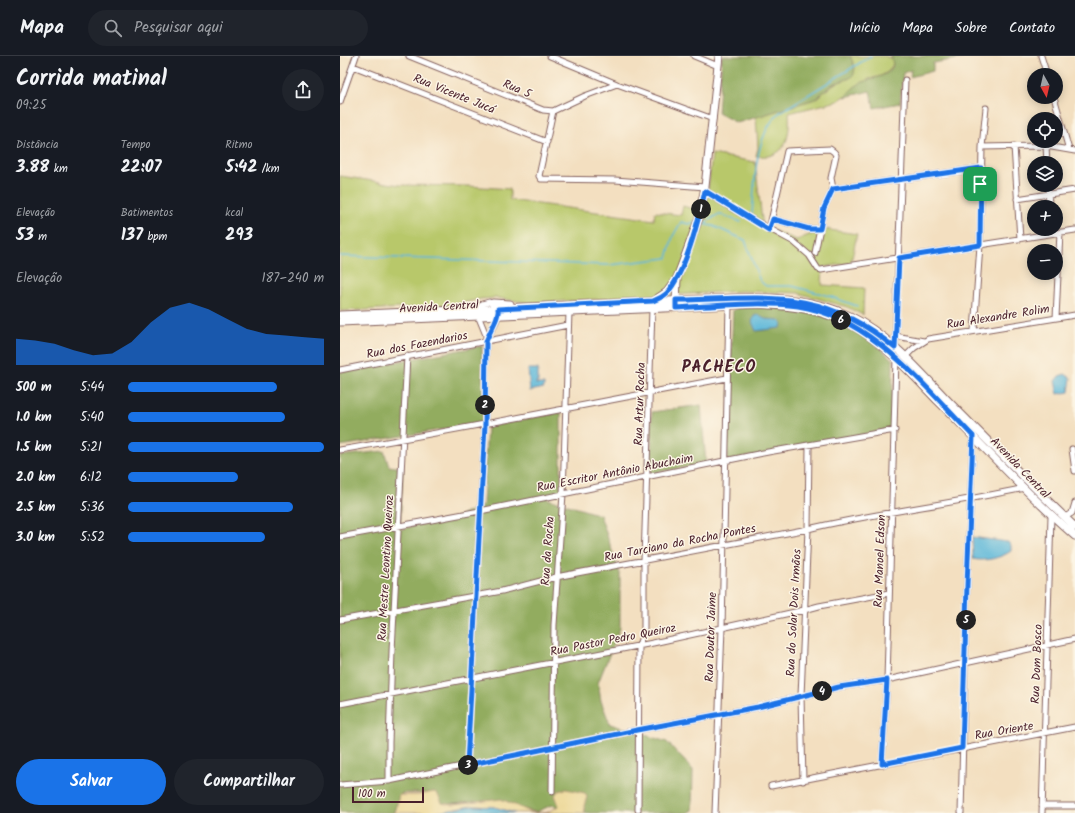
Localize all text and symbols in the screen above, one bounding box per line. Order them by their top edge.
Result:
search box [88,10,368,46]
text: Mapa [20,13,64,43]
text: Pesquisar aqui [134,16,222,40]
icon: search [102,17,124,39]
text: Início [849,17,880,39]
text: Mapa [902,17,933,39]
text: Sobre [955,17,987,39]
text: Contato [1009,17,1055,39]
text: Corrida matinal [16,62,167,97]
north arrow [1027,68,1063,104]
map controls [1027,68,1063,280]
button: share [282,69,324,111]
street label: Rua Vicente Jucá [410,69,499,120]
street label: Rua 5 [500,74,536,104]
text: 09:25 [16,95,47,116]
button: locate [1027,112,1063,148]
text: Distância [16,136,58,154]
text: Tempo [121,136,151,154]
text: Ritmo [225,136,252,154]
text: 3.88 [16,154,49,181]
text: 22:07 [121,154,161,181]
text: 5:42 [225,154,257,181]
button: layers [1027,156,1063,192]
text: km [49,160,68,178]
text: /km [257,160,280,178]
pin [963,167,997,201]
icon: arrive [969,173,991,195]
pin: 1 [691,199,711,219]
text: 1 [699,200,703,218]
button: + [1027,200,1063,236]
text: Elevação [16,204,55,222]
text: Batimentos [121,204,173,222]
text: kcal [225,204,243,222]
text: 53 [16,222,34,249]
text: 137 [121,222,143,249]
text: 293 [225,222,253,249]
text: m [34,228,47,246]
text: bpm [143,228,167,246]
button: − [1027,244,1063,280]
text: Elevação [16,268,62,289]
text: 187–240 m [261,268,324,289]
street label: Avenida Central [399,295,479,319]
street label: Rua Alexandre Rolim [945,299,1051,335]
pin: 6 [831,310,851,330]
text: 6 [838,311,844,329]
street label: Rua dos Fazendarios [365,326,469,364]
district label: PACHECO [682,355,756,380]
street label: Rua Artur Rocha [629,362,651,446]
text: 500 m [16,377,52,398]
text: 5:44 [80,377,105,398]
pin: 2 [475,395,495,415]
text: 2 [482,396,488,414]
text: 1.0 km [16,407,52,428]
text: 5:40 [80,407,104,428]
street label: Avenida Central [986,433,1055,503]
text: 1.5 km [16,437,52,458]
text: 5:21 [80,437,102,458]
street label: Rua Escritor Antônio Abuchaim [535,448,695,497]
text: 2.0 km [16,467,55,488]
text: 6:12 [80,467,102,488]
street label: Rua Mestre Leontino Queiroz [373,494,399,642]
text: 2.5 km [16,497,55,518]
text: 5:36 [80,497,105,518]
street label: Rua Manoel Edson [869,514,891,608]
street label: Rua da Rocha [536,515,560,586]
street label: Rua Tarciano da Rocha Pontes [602,519,758,567]
text: 3.0 km [16,527,55,548]
text: 5:52 [80,527,105,548]
street label: Rua do Solar Dois Irmãos [781,549,807,677]
street label: Rua Doutor Jaime [700,591,722,682]
pin: 5 [956,610,976,630]
text: 5 [963,611,969,629]
street label: Rua Pastor Pedro Queiroz [548,618,678,662]
street label: Rua Dom Bosco [1026,624,1048,704]
pin: 4 [812,681,832,701]
text: 4 [819,682,825,700]
street label: Rua Oriente [973,716,1035,746]
pin: 3 [458,755,478,775]
text: 3 [465,756,471,774]
button: Salvar [16,759,166,805]
button: Compartilhar [174,759,324,805]
scale bar [352,785,424,804]
text: 100 m [358,785,386,803]

